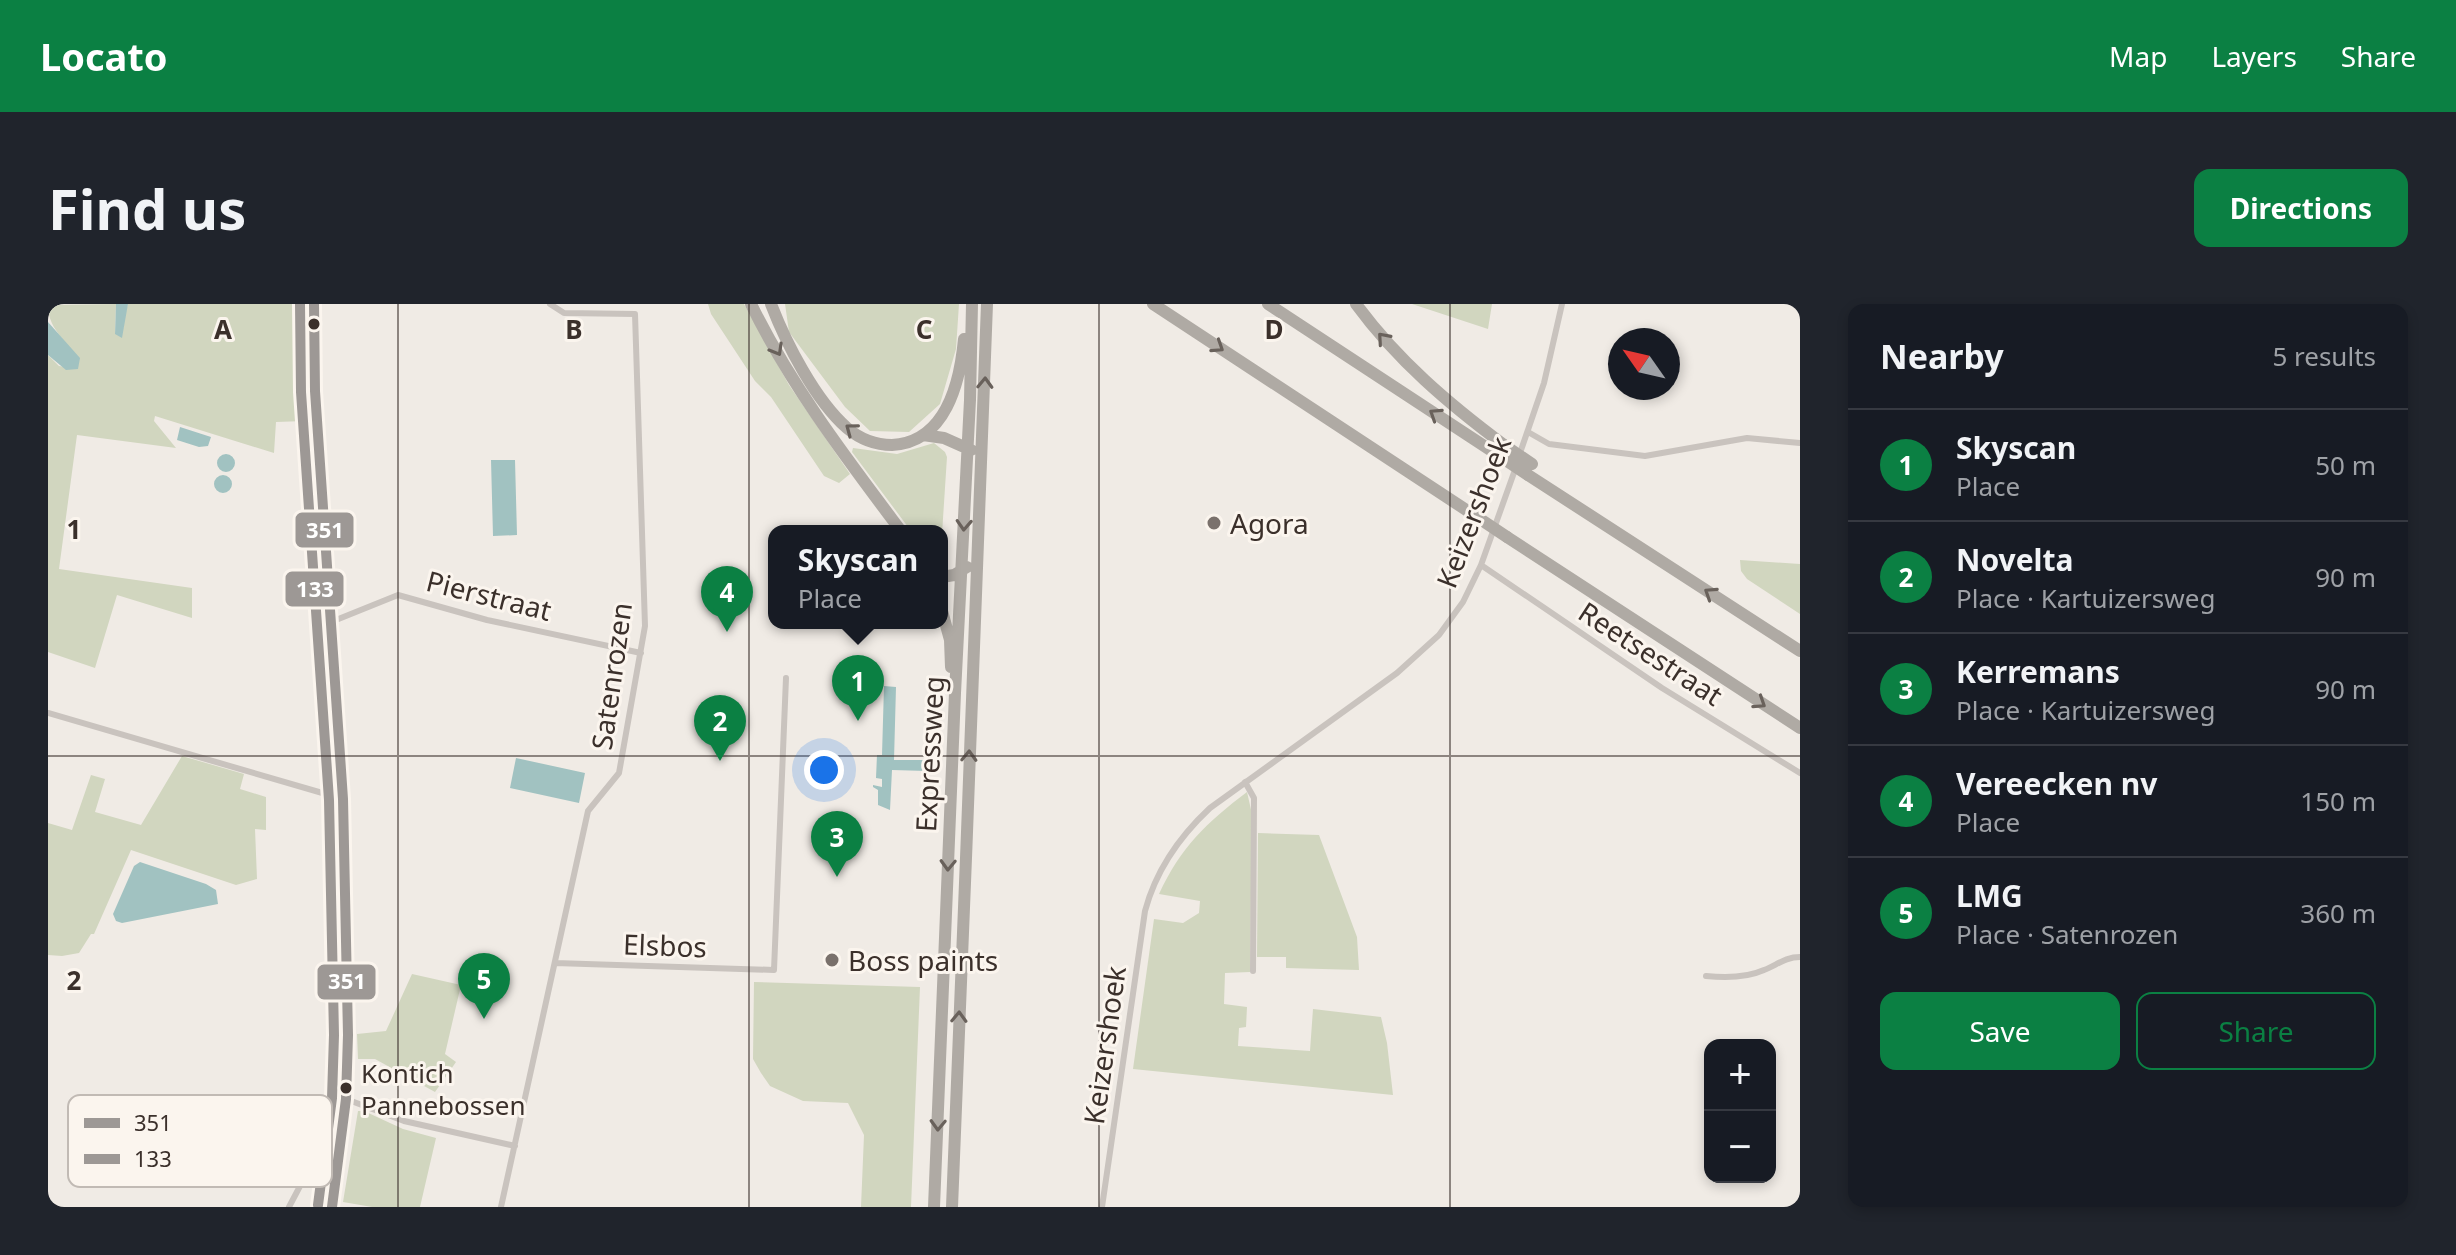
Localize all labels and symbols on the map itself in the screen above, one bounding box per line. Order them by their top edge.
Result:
text: A [214,311,232,347]
text: B [565,311,583,347]
text: C [916,311,932,347]
text: D [1264,311,1284,347]
unlabelled marker [306,316,322,332]
north arrow [1608,328,1680,400]
one-way arrow [1378,332,1393,347]
one-way arrow [1210,337,1224,352]
one-way arrow [767,341,783,356]
one-way arrow [976,376,993,388]
one-way arrow [1430,409,1444,424]
one-way arrow [845,425,860,439]
street label: Keizershoek [1427,431,1519,593]
place label: Agora [1230,504,1309,542]
text: 1 [67,511,81,547]
line badge: 351 [294,511,355,549]
text: 351 [306,514,344,544]
marker: Agora [1205,514,1223,532]
one-way arrow [956,519,973,532]
street label: Pierstraat [423,561,555,629]
pin: 4 [701,566,753,632]
line badge: 133 [284,570,345,608]
text: 133 [296,573,334,603]
one-way arrow [1704,588,1718,603]
street label: Reetsestraat [1572,592,1730,714]
street label: Satenrozen [582,600,640,752]
pin: 1 [832,655,884,721]
street label: Expressweg [906,675,952,833]
one-way arrow [1751,693,1766,708]
pin: 2 [694,695,746,761]
one-way arrow [960,749,977,762]
your location [804,750,844,790]
pin: 3 [811,811,863,877]
one-way arrow [940,859,957,872]
street label: Elsbos [622,925,708,965]
place label: Boss paints [848,941,998,979]
marker: Boss paints [823,951,841,969]
pin: 5 [458,953,510,1019]
text: 2 [67,962,82,998]
line badge: 351 [316,963,377,1001]
street label: Keizershoek [1074,963,1134,1127]
text: 351 [328,965,366,995]
one-way arrow [950,1010,967,1023]
place label: Kontich Pannebossen [361,1055,525,1123]
marker: Kontich Pannebossen [338,1080,354,1096]
legend [68,1095,332,1187]
text: 351 [134,1107,172,1137]
one-way arrow [929,1119,946,1132]
text: 133 [134,1143,172,1173]

